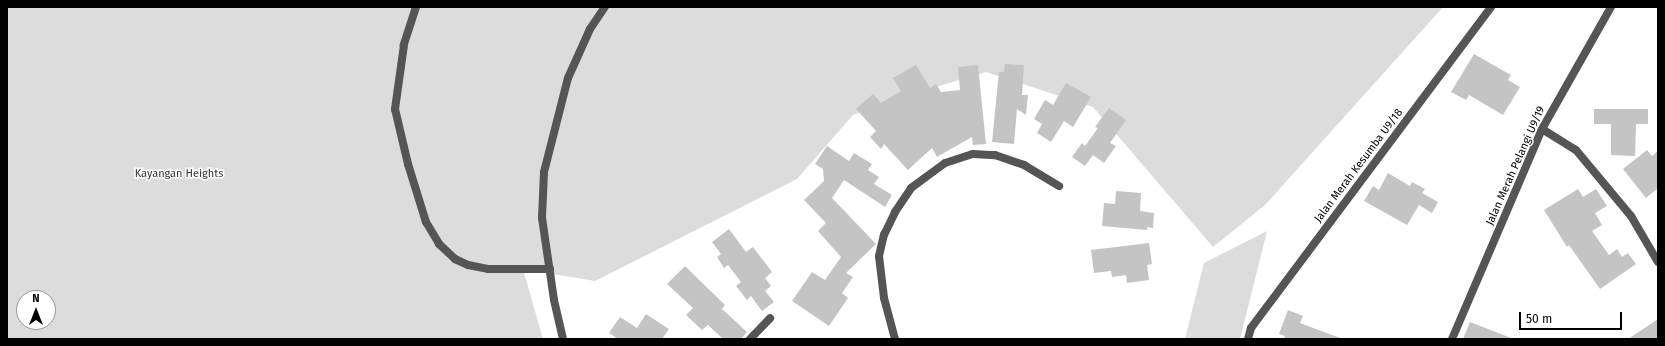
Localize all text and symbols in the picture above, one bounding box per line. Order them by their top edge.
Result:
street label: Jalan Merah Pelangi U9/19 [1484,104,1548,228]
street label: Jalan Merah Kesumba U9/18 [1312,107,1406,225]
park label: Kayangan Heights [135,167,223,181]
north arrow [16,290,56,330]
text: N [32,292,40,305]
scale bar [1521,304,1624,330]
text: 50 m [1526,312,1552,326]

